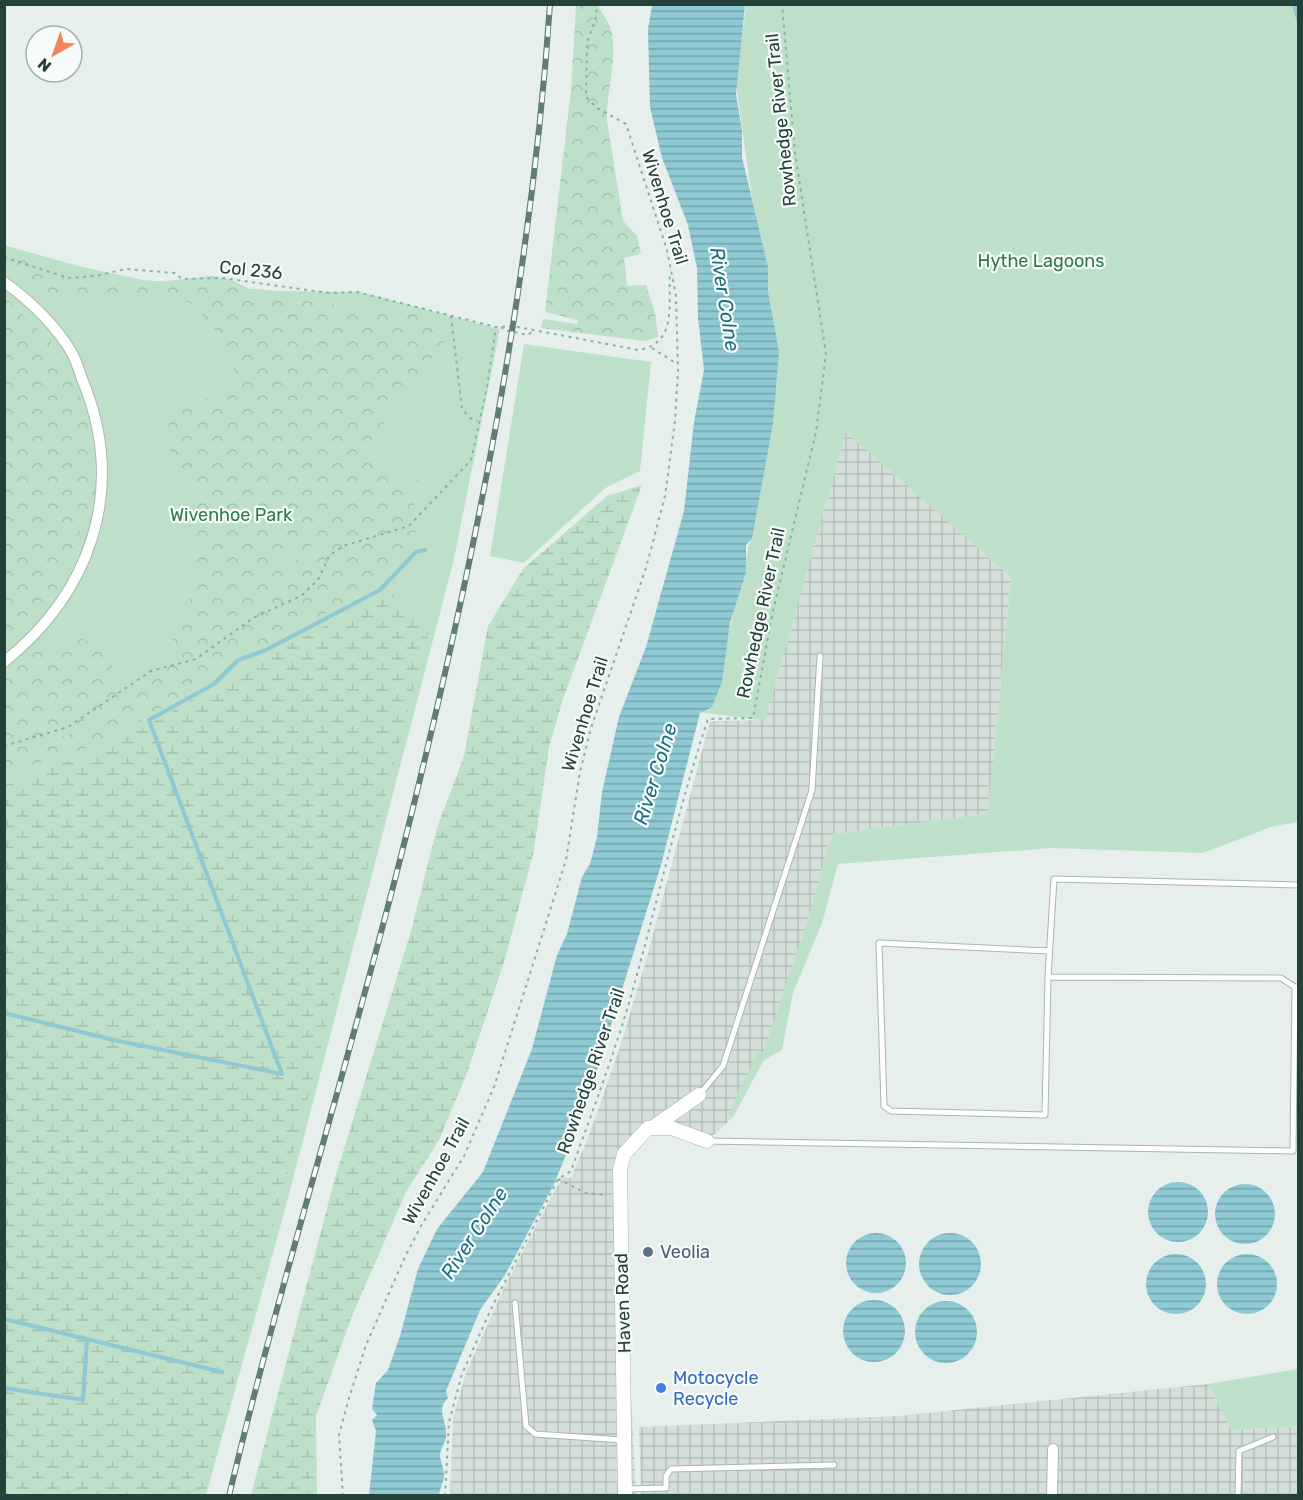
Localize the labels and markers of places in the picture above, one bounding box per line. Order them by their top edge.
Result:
place label: Veolia [660,1241,710,1263]
marker: Veolia [641,1245,655,1259]
place label: Motocycle Recycle [673,1367,759,1410]
marker: Motocycle Recycle [654,1381,668,1395]

